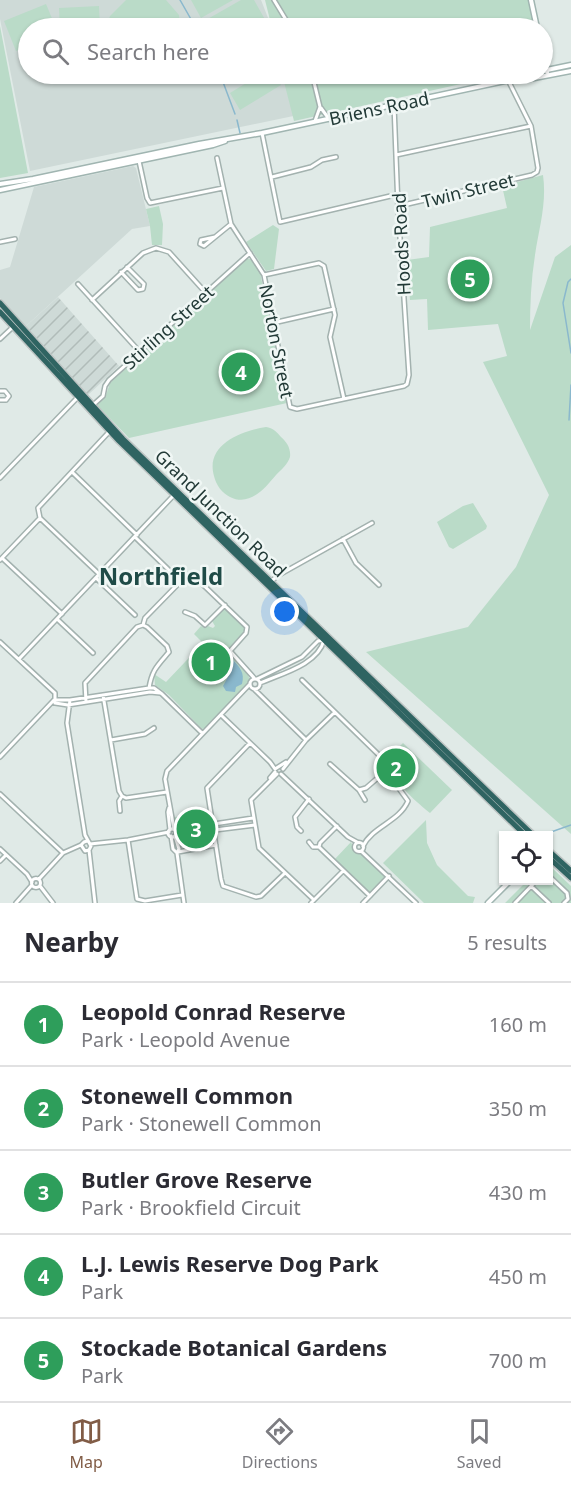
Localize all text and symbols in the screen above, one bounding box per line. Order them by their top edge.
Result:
search box [18,18,553,84]
icon: search [39,35,72,68]
text: Search here [87,36,209,66]
street label: Briens Road [327,86,431,130]
street label: Twin Street [419,167,517,213]
street label: Hoods Road [386,192,416,296]
pin: 5 [450,256,490,302]
street label: Stirling Street [117,279,219,374]
street label: Norton Street [254,282,300,400]
pin: 4 [222,350,260,394]
street label: Grand Junction Road [150,444,292,582]
district label: Northfield [99,559,223,592]
your location [270,597,299,626]
pin: 1 [192,640,230,684]
pin: 2 [376,746,416,790]
pin: 3 [176,806,216,852]
map controls [499,831,553,885]
button: locate [499,831,553,885]
text: Nearby [24,924,119,960]
text: 5 results [467,929,547,956]
text: Leopold Conrad Reserve [81,996,346,1026]
text: 1 [38,1011,49,1038]
text: 160 m [489,1011,547,1038]
text: Park · Leopold Avenue [81,1026,290,1053]
text: Stonewell Common [81,1080,293,1110]
text: 2 [38,1095,49,1122]
text: 350 m [489,1095,547,1122]
text: Park · Stonewell Common [81,1110,322,1137]
text: Butler Grove Reserve [81,1164,312,1194]
text: 3 [38,1179,49,1206]
text: 430 m [489,1179,547,1206]
text: Park · Brookfield Circuit [81,1194,301,1221]
text: L.J. Lewis Reserve Dog Park [81,1248,379,1278]
text: 4 [38,1263,49,1290]
text: 450 m [489,1263,547,1290]
text: Park [81,1278,123,1305]
text: Stockade Botanical Gardens [81,1332,387,1362]
text: 5 [38,1347,49,1374]
text: 700 m [489,1347,547,1374]
text: Park [81,1362,123,1389]
tab: Map [69,1415,103,1473]
tab: Directions [242,1415,318,1473]
tab: Saved [457,1415,501,1473]

